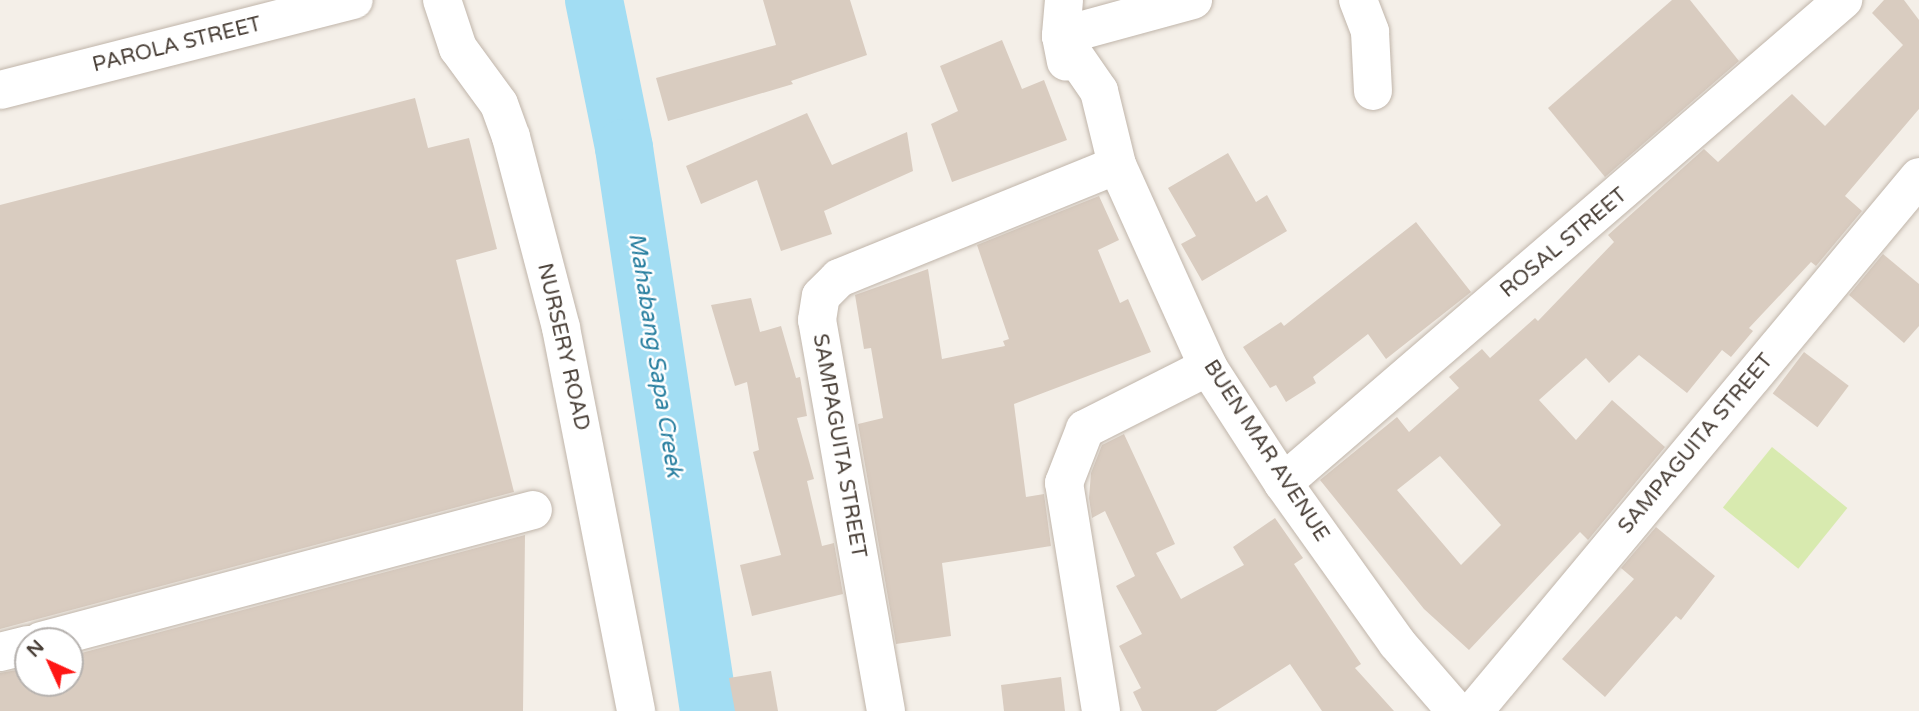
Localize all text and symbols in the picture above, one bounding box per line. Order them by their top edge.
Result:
street label: PAROLA STREET [90,12,264,78]
street label: ROSAL STREET [1496,183,1632,303]
water label: Mahabang Sapa Creek [622,231,688,479]
street label: NURSERY ROAD [531,261,595,433]
street label: SAMPAGUITA STREET [807,332,871,560]
street label: SAMPAGUITA STREET [1613,349,1779,539]
street label: BUEN MAR AVENUE [1198,355,1334,547]
north arrow [14,627,84,697]
text: N [22,635,49,662]

